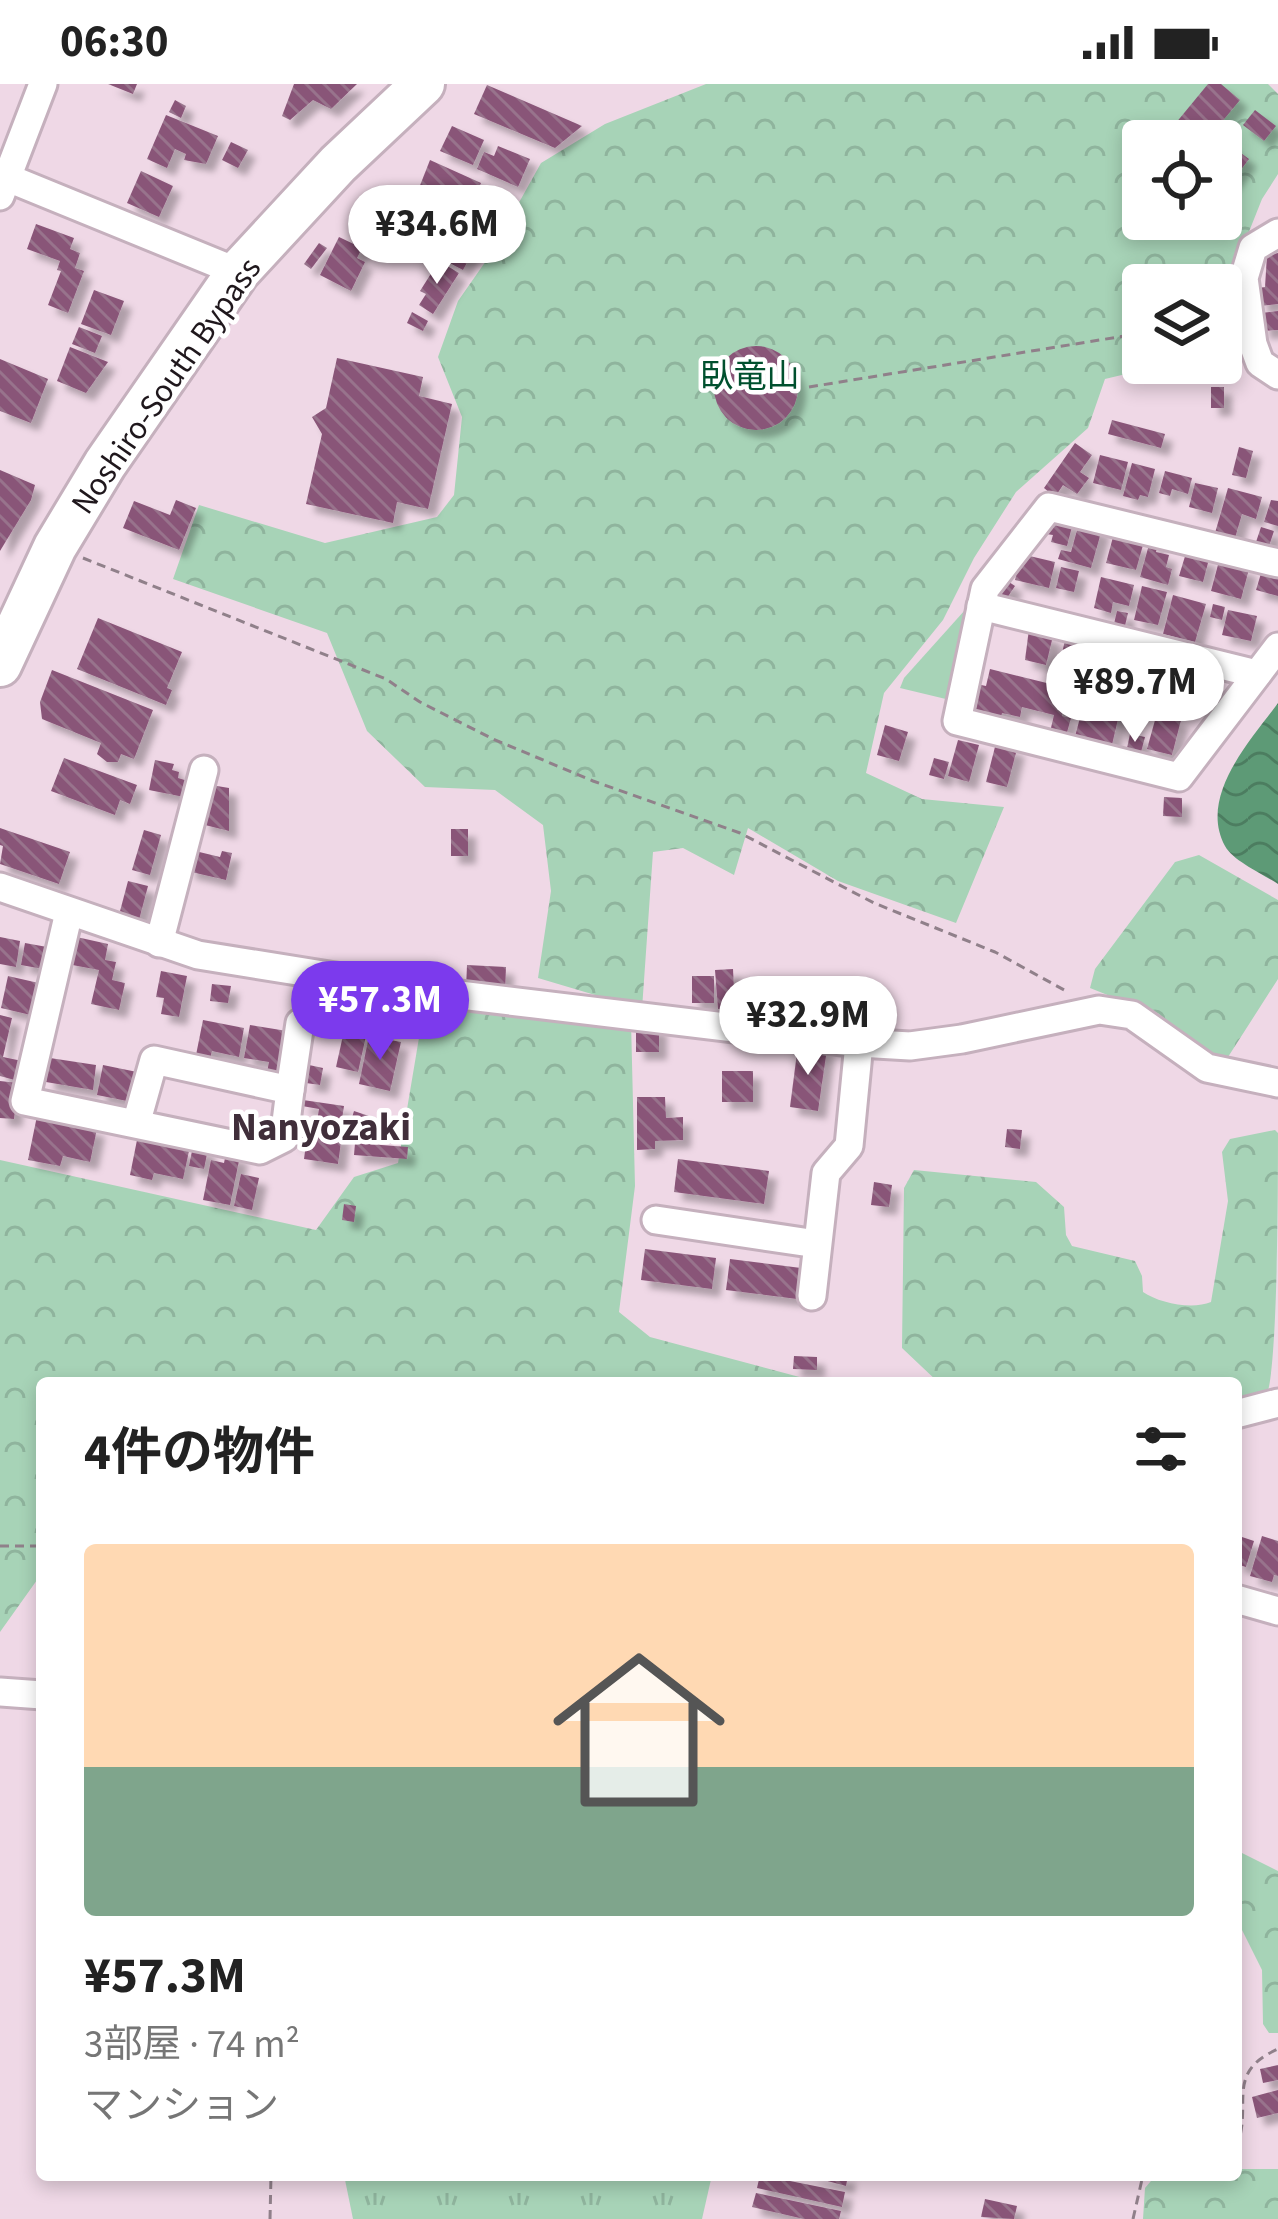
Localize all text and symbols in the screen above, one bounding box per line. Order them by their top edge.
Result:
text: 06:30 [60,10,169,74]
map controls [1122,120,1242,384]
button: locate [1122,120,1242,240]
pin: ¥34.6M [339,185,535,287]
text: ¥34.6M [375,196,499,252]
street label: Noshiro-South Bypass [60,248,273,524]
button: layers [1122,264,1242,384]
park label: 臥竜山 [701,353,800,400]
pin: ¥89.7M [1037,643,1233,745]
text: ¥89.7M [1073,654,1197,710]
pin: ¥57.3M [282,961,478,1063]
text: ¥57.3M [318,972,442,1028]
pin: ¥32.9M [710,976,906,1078]
text: ¥32.9M [746,987,870,1043]
district label: Nanyozaki [231,1100,411,1156]
icon: filters [1128,1416,1194,1482]
text: 4件の物件 [84,1417,315,1489]
icon: home [531,1622,747,1838]
text: ¥57.3M [84,1940,246,2012]
text: 3部屋 · 74 m² [84,2017,300,2073]
text: マンション [84,2078,279,2134]

